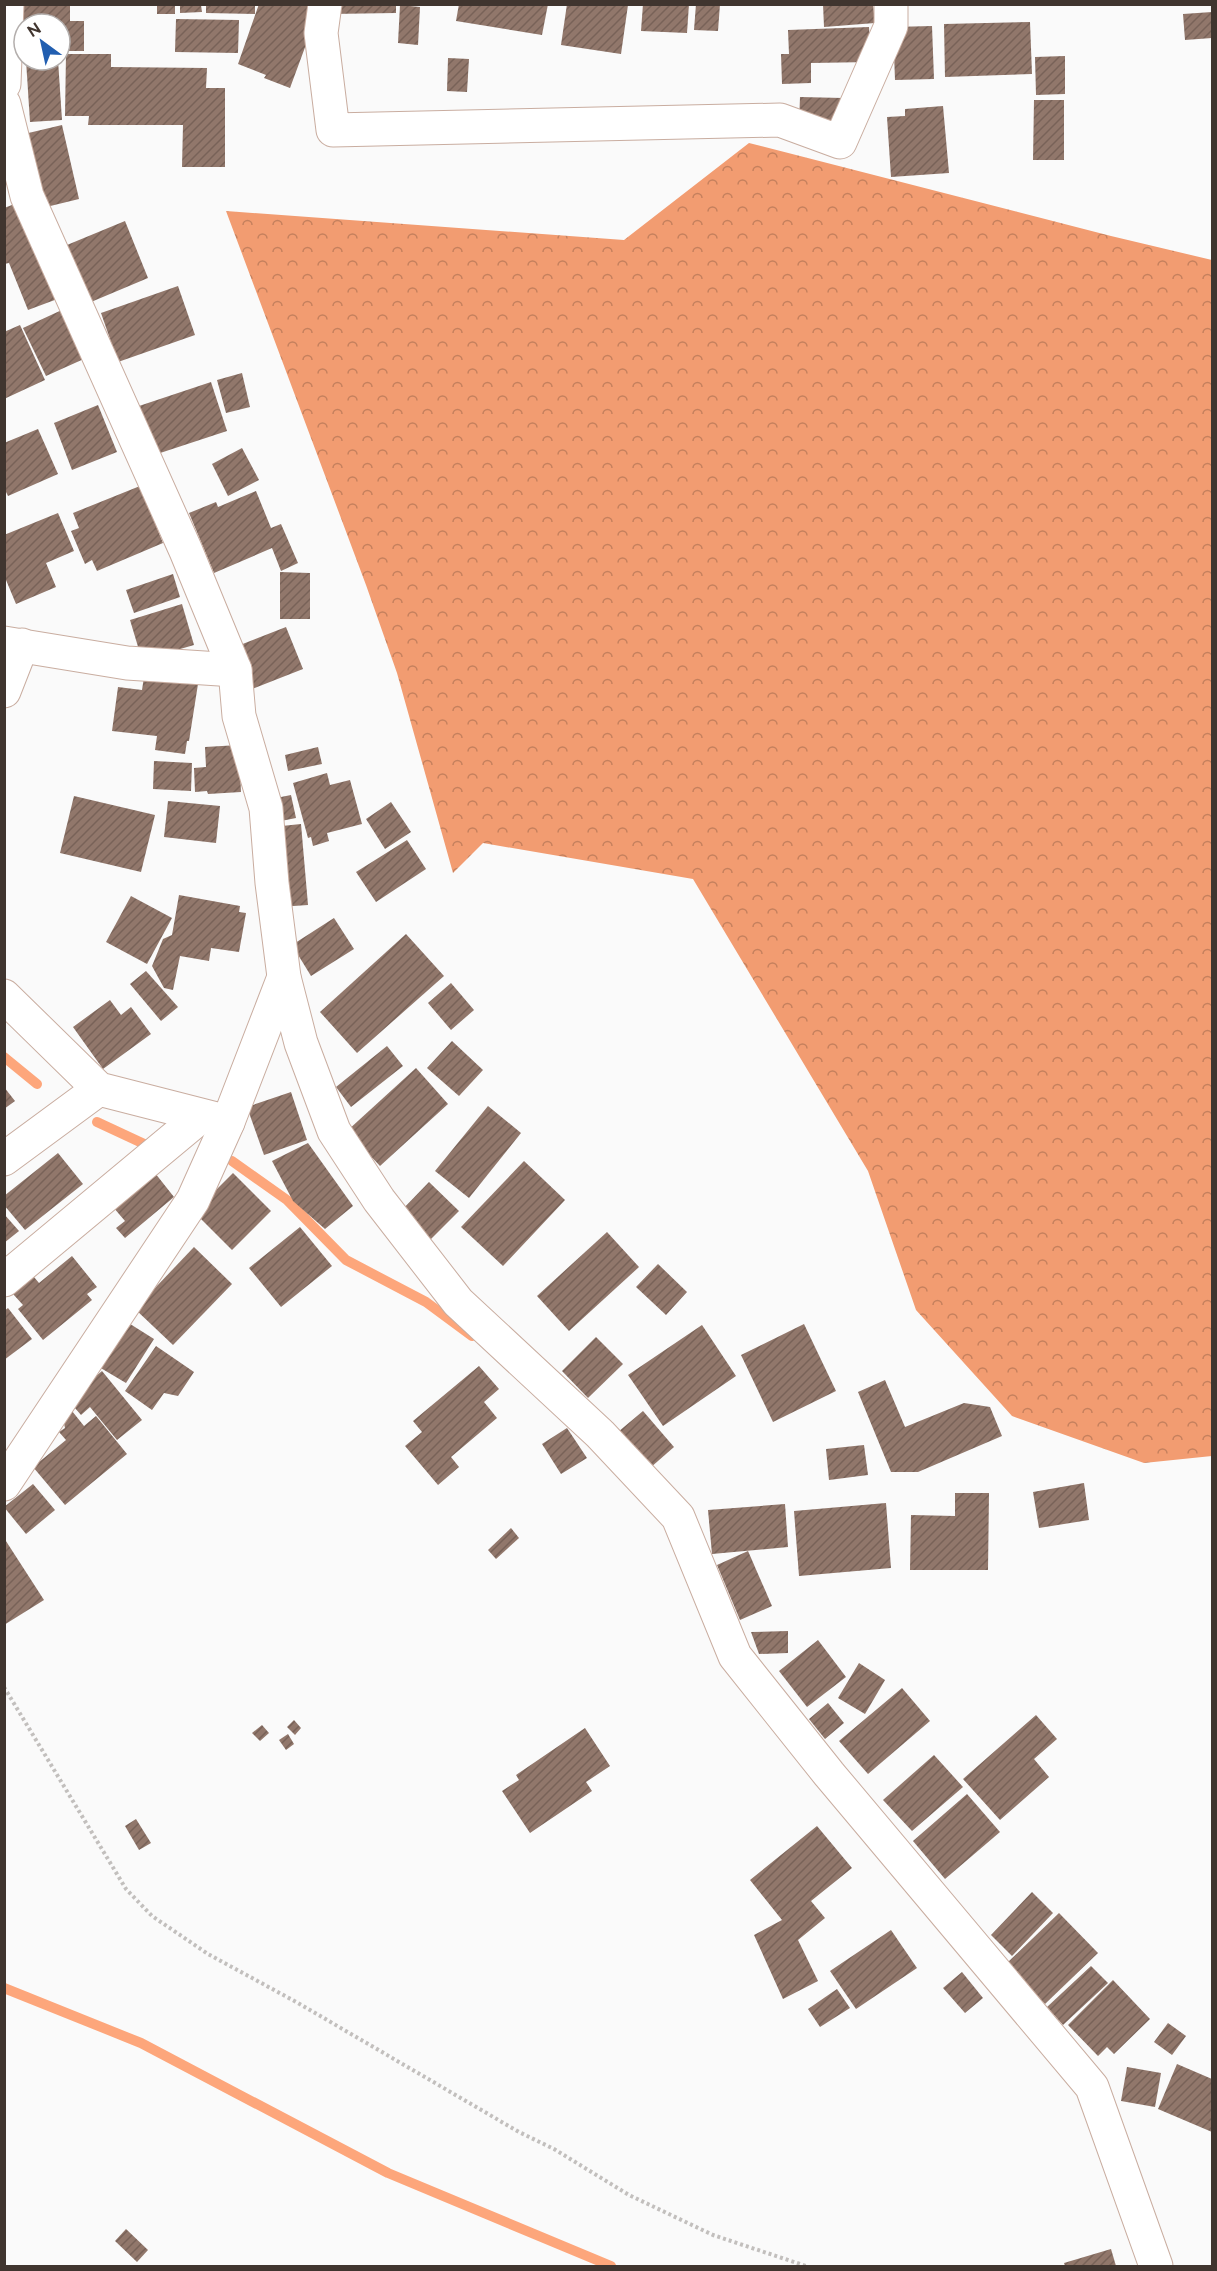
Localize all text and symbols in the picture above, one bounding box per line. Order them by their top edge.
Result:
north arrow [12,12,72,72]
text: N [24,19,44,41]

